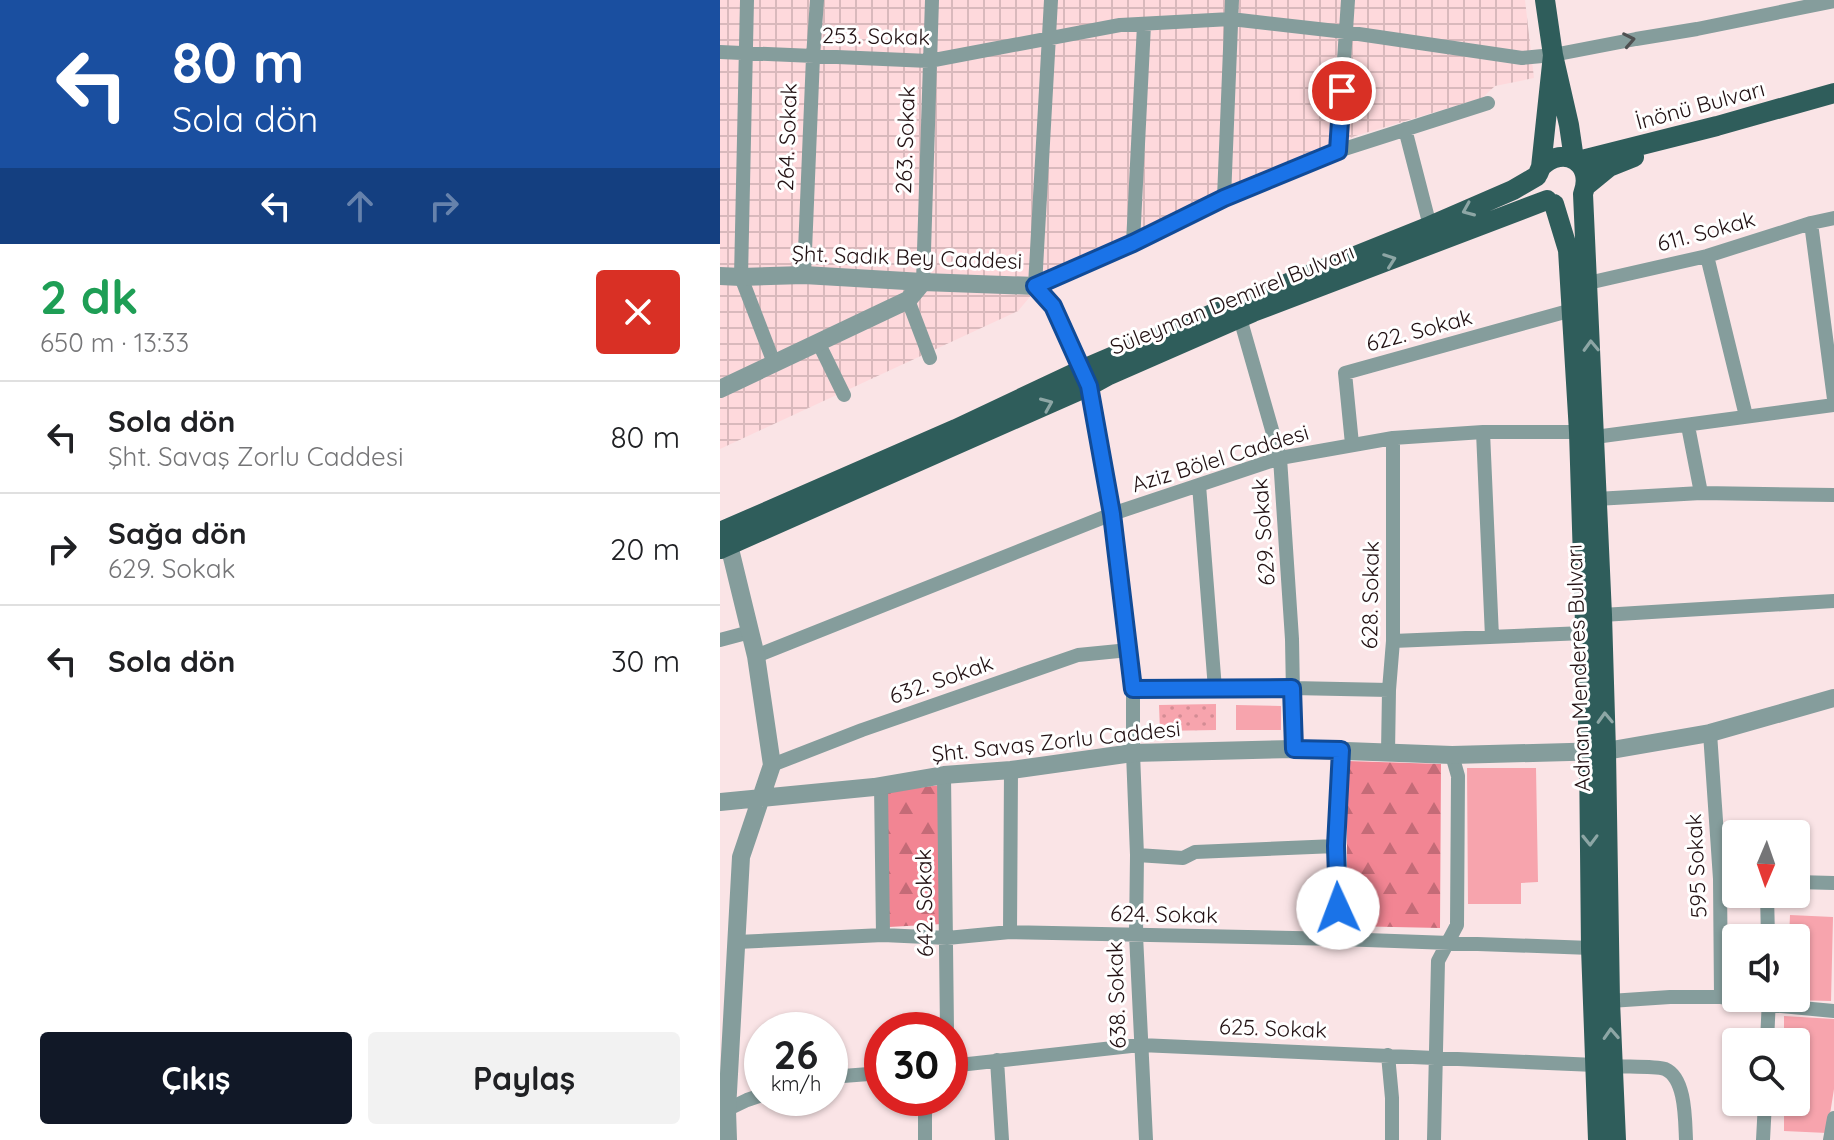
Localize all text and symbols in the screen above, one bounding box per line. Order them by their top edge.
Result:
street label: 253. Sokak [822,21,930,51]
text: 80 m [172,27,304,97]
icon: left [40,32,144,136]
one-way arrow [1622,32,1636,49]
pin [1308,57,1376,125]
icon: arrive [1320,69,1364,113]
street label: İnönü Bulvarı [1633,74,1767,136]
street label: 264. Sokak [771,82,803,192]
street label: 263. Sokak [889,86,921,194]
text: Sola dön [172,96,318,141]
icon: left [254,184,298,228]
icon: ahead [338,184,382,228]
icon: right [422,184,466,228]
one-way arrow [1461,200,1476,216]
street label: 611. Sokak [1654,204,1758,258]
street label: Süleyman Demirel Bulvarı [1106,237,1358,361]
street label: Şht. Sadık Bey Caddesi [791,239,1023,275]
one-way arrow [1382,253,1396,270]
text: 2 dk [40,266,138,326]
button: close [596,270,680,354]
street label: 622. Sokak [1363,302,1475,358]
text: 650 m · 13:33 [40,326,189,359]
one-way arrow [1582,339,1599,352]
one-way arrow [1039,398,1054,414]
text: Sola dön [108,402,235,440]
icon: left [40,415,84,459]
text: 80 m [610,418,680,456]
street label: Aziz Bölel Caddesi [1128,418,1312,498]
text: Şht. Savaş Zorlu Caddesi [108,440,404,473]
street label: 629. Sokak [1245,477,1281,587]
text: Sağa dön [108,514,247,552]
icon: right [40,527,84,571]
text: 20 m [610,530,680,568]
street label: 628. Sokak [1355,541,1385,649]
street label: Adnan Menderes Bulvarı [1560,544,1596,792]
text: 629. Sokak [108,552,235,585]
icon: left [40,639,84,683]
text: Sola dön [108,642,235,680]
text: 30 m [611,642,680,680]
street label: 632. Sokak [885,648,997,710]
one-way arrow [1597,711,1614,724]
street label: Şht. Savaş Zorlu Caddesi [930,714,1182,768]
street label: 595 Sokak [1679,813,1713,919]
north arrow [1722,820,1810,908]
map controls [1722,820,1810,1116]
one-way arrow [1581,834,1599,847]
street label: 642. Sokak [909,849,939,957]
position arrow [1296,866,1380,950]
street label: 624. Sokak [1110,899,1218,929]
button: sound [1722,924,1810,1012]
street label: 638. Sokak [1100,941,1132,1049]
speed limit sign: 30 [864,1012,968,1116]
street label: 625. Sokak [1219,1012,1327,1044]
one-way arrow [1603,1027,1620,1040]
button: search [1722,1028,1810,1116]
text: 26 [774,1029,818,1079]
button: Çıkış [40,1032,352,1124]
button: Paylaş [368,1032,680,1124]
text: km/h [771,1071,821,1096]

